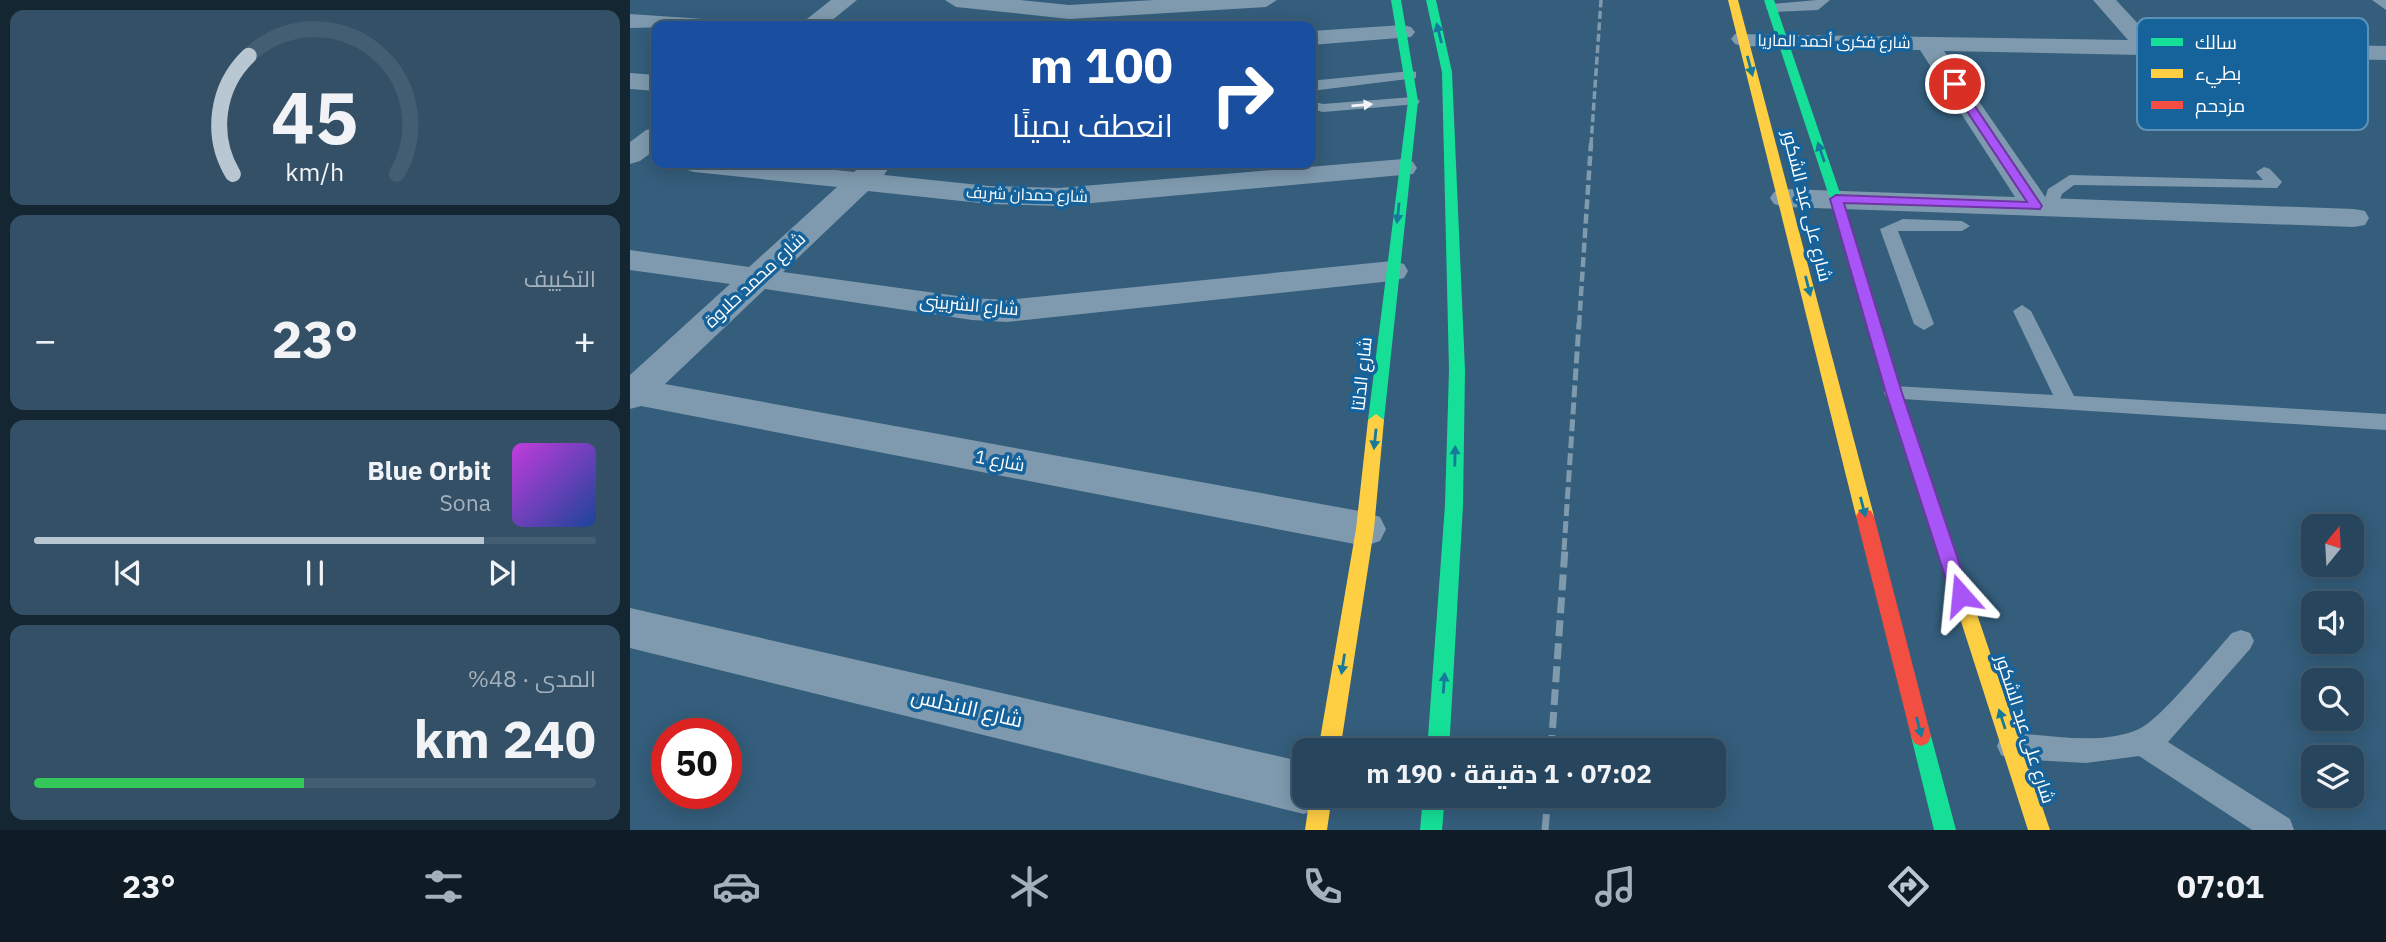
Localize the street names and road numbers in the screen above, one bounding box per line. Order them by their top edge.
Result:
street label: شارع فكرى أحمد الماريا [1757,30,1911,54]
street label: شارع على عبد الشكور [1776,127,1837,284]
street label: شارع حمدان شريف [966,182,1088,208]
street label: شارع محمد حلاوة [699,227,811,333]
street label: شارع الشربينى [918,289,1020,321]
street label: شارع الدلتا [1346,336,1378,412]
street label: شارع 1 [973,444,1027,478]
street label: شارع على عبد الشكور [1989,651,2060,806]
street label: شارع الاندلس [908,681,1026,734]

